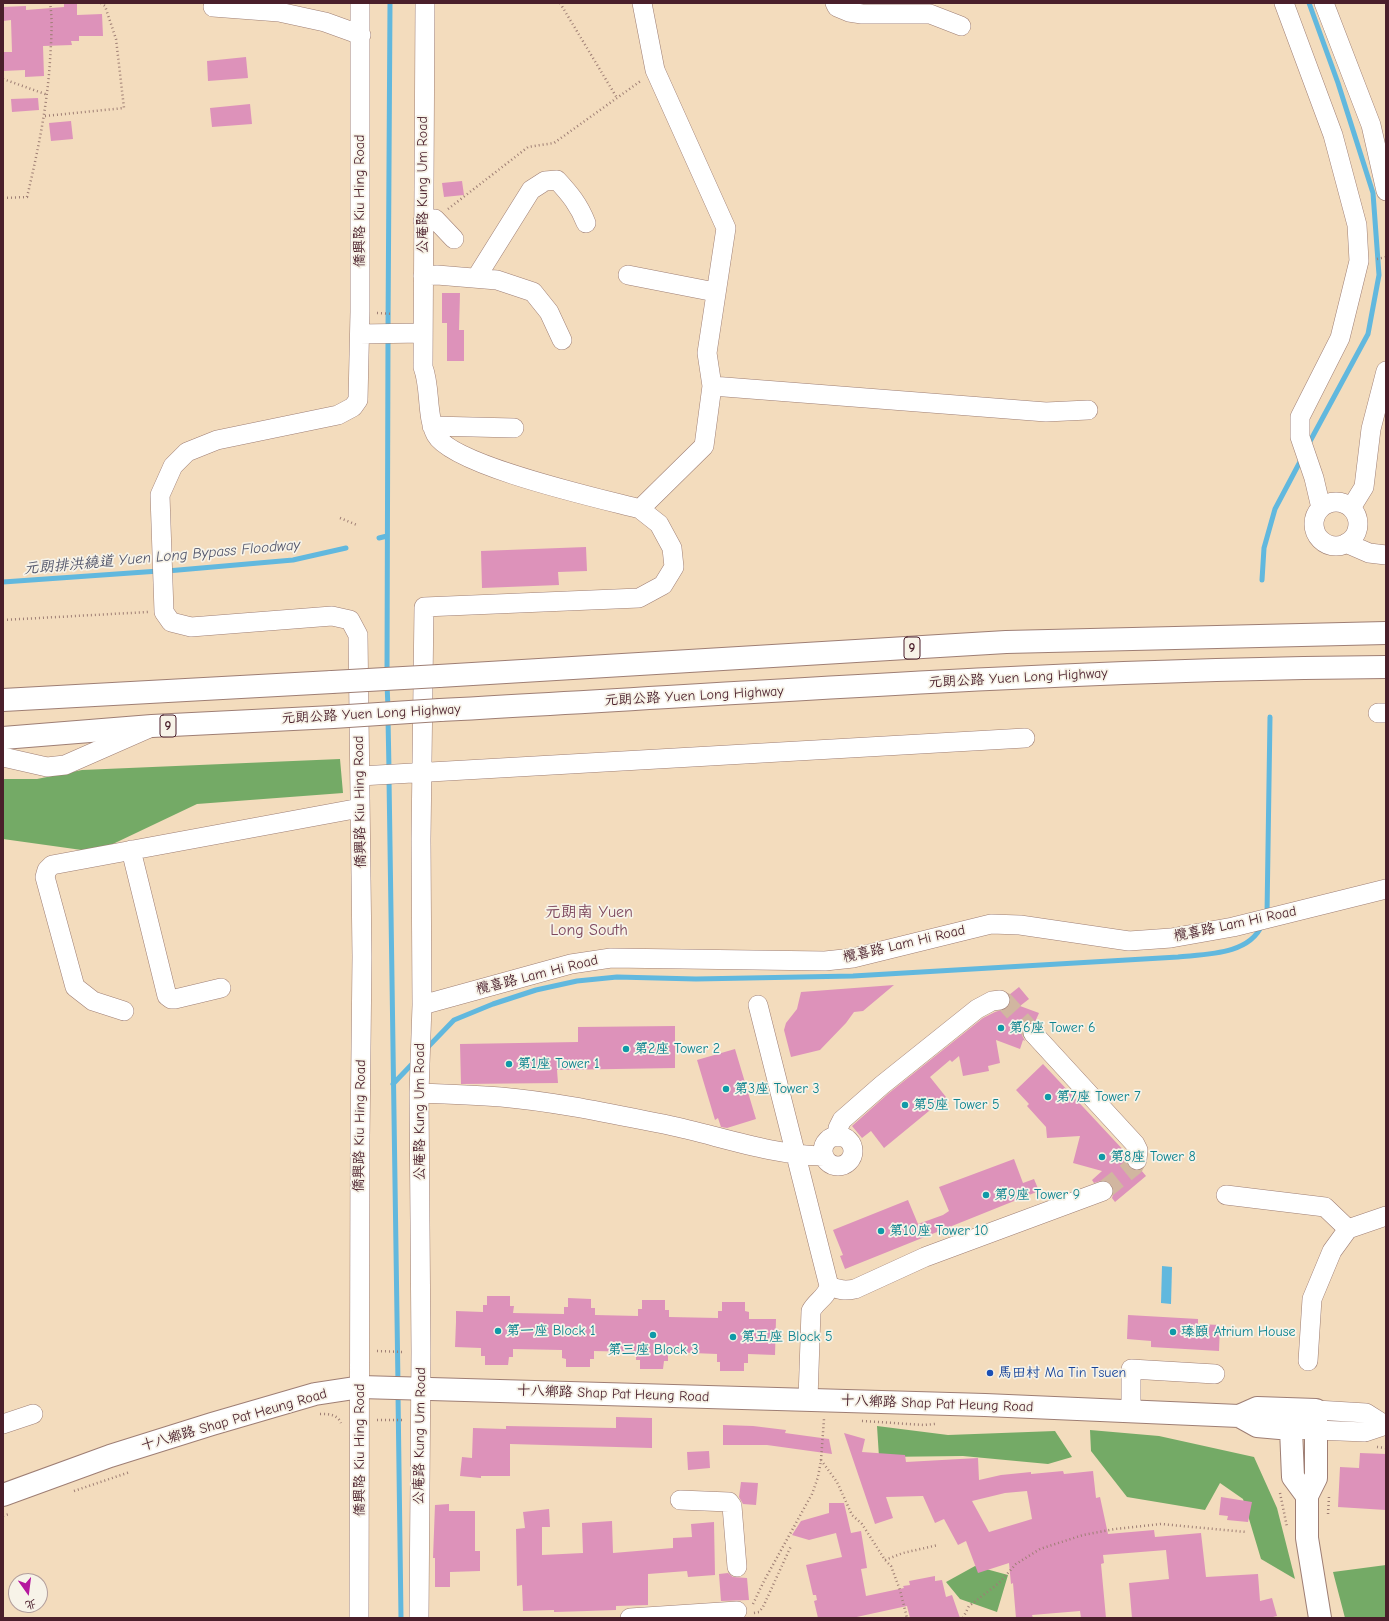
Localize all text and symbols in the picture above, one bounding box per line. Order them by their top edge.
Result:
street label: 公庵路 Kung Um Road [415,116,431,254]
street label: 僑興路 Kiu Hing Road [352,135,368,267]
water label: 元朗排洪繞道 Yuen Long Bypass Floodway [23,536,301,578]
road number: 9 [904,637,920,659]
street label: 元朗公路 Yuen Long Highway [928,665,1108,691]
street label: 元朗公路 Yuen Long Highway [604,683,784,709]
street label: 元朗公路 Yuen Long Highway [281,701,461,727]
road number: 9 [160,715,176,737]
street label: 僑興路 Kiu Hing Road [350,735,370,869]
district label: 元朗南 Yuen Long South [545,902,633,940]
street label: 欖喜路 Lam Hi Road [1172,903,1298,945]
street label: 欖喜路 Lam Hi Road [841,922,967,966]
street label: 欖喜路 Lam Hi Road [474,952,600,998]
place label: 第6座 Tower 6 [1009,1020,1096,1036]
marker: 第6座 Tower 6 [996,1023,1006,1033]
place label: 第2座 Tower 2 [634,1041,720,1057]
street label: 公庵路 Kung Um Road [412,1043,428,1181]
marker: 第2座 Tower 2 [621,1044,631,1054]
place label: 第1座 Tower 1 [517,1056,599,1072]
street label: 僑興路 Kiu Hing Road [350,1059,370,1193]
marker: 第1座 Tower 1 [504,1059,514,1069]
place label: 第3座 Tower 3 [734,1081,820,1097]
marker: 第3座 Tower 3 [721,1084,731,1094]
place label: 第7座 Tower 7 [1056,1089,1141,1105]
marker: 第7座 Tower 7 [1043,1092,1053,1102]
place label: 第5座 Tower 5 [913,1097,1000,1113]
marker: 第5座 Tower 5 [900,1100,910,1110]
place label: 第8座 Tower 8 [1110,1149,1196,1165]
marker: 第8座 Tower 8 [1097,1152,1107,1162]
place label: 第9座 Tower 9 [994,1187,1080,1203]
marker: 第9座 Tower 9 [981,1190,991,1200]
place label: 第10座 Tower 10 [889,1223,988,1239]
marker: 第10座 Tower 10 [876,1226,886,1236]
place label: 第一座 Block 1 [506,1323,596,1339]
place label: 瑧頤 Atrium House [1181,1324,1295,1340]
marker: 第一座 Block 1 [493,1326,503,1336]
marker: 瑧頤 Atrium House [1168,1327,1178,1337]
place label: 第五座 Block 5 [741,1329,833,1345]
marker: 第三座 Block 3 [648,1330,658,1340]
marker: 第五座 Block 5 [728,1332,738,1342]
place label: 第三座 Block 3 [607,1342,699,1358]
place label: 馬田村 Ma Tin Tsuen [998,1365,1126,1381]
street label: 公庵路 Kung Um Road [410,1367,430,1505]
marker: 馬田村 Ma Tin Tsuen [985,1368,995,1378]
street label: 十八鄉路 Shap Pat Heung Road [516,1382,710,1406]
street label: 僑興路 Kiu Hing Road [352,1384,368,1516]
street label: 十八鄉路 Shap Pat Heung Road [139,1385,329,1455]
street label: 十八鄉路 Shap Pat Heung Road [840,1392,1034,1416]
north arrow [8,1573,48,1613]
text: 北 [24,1597,38,1612]

